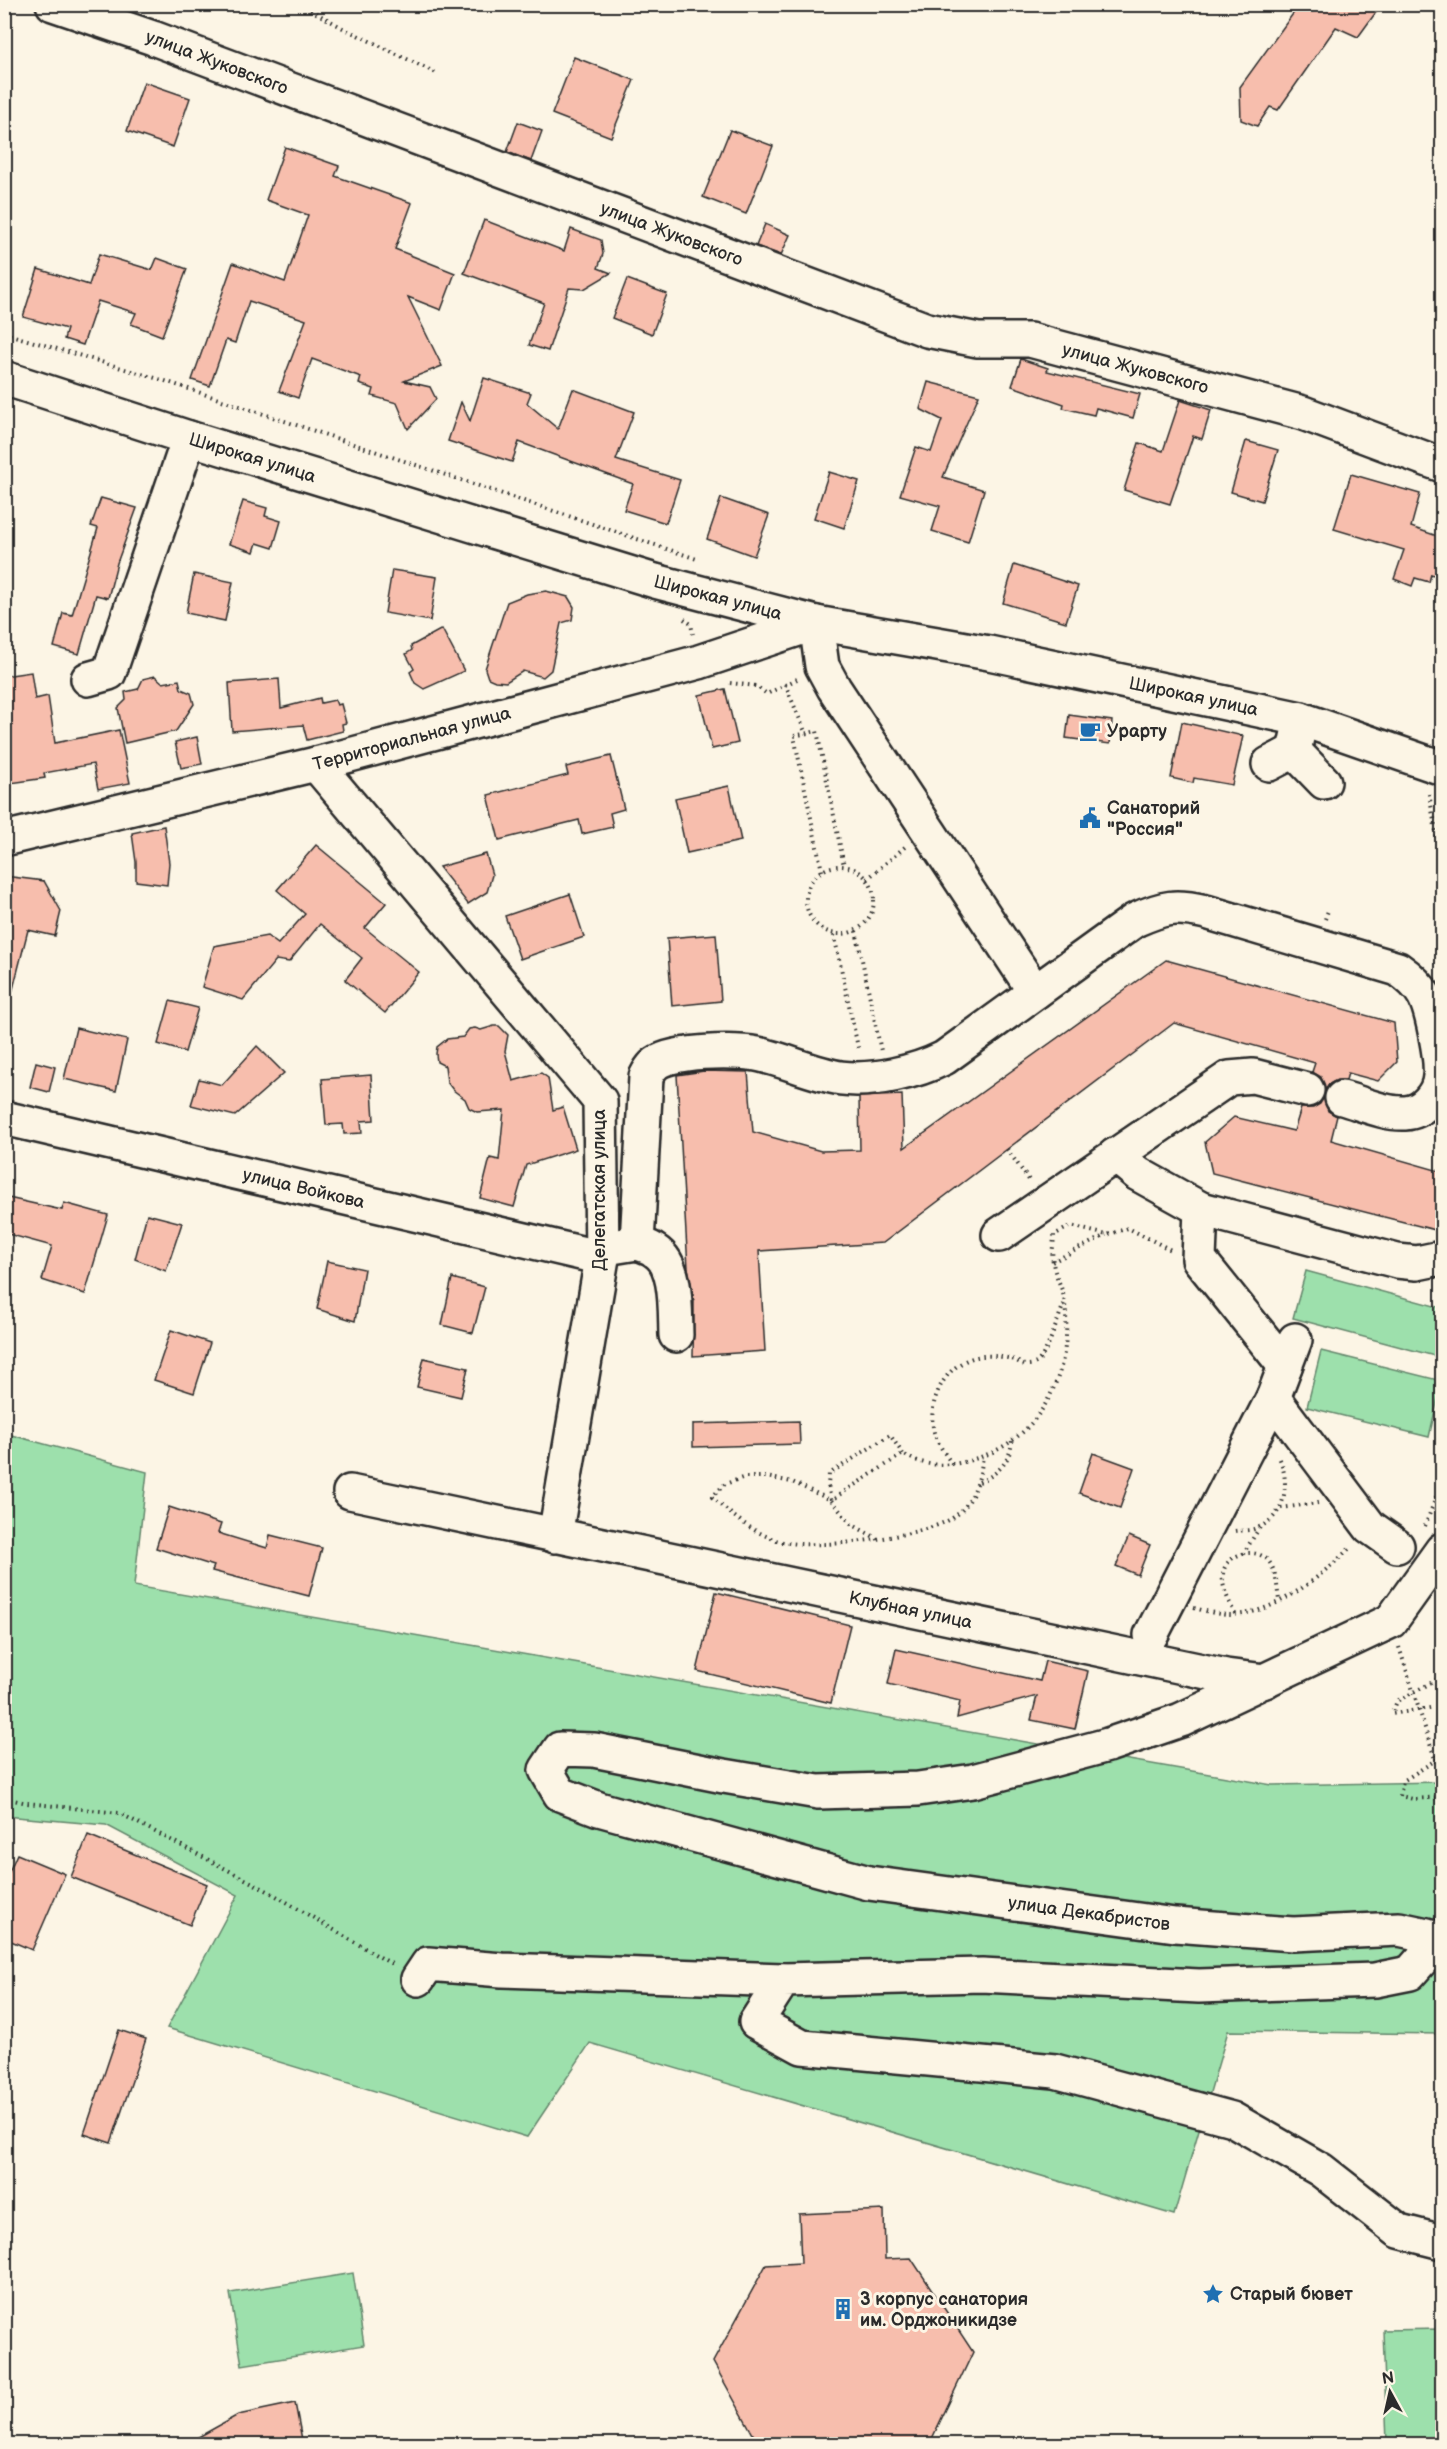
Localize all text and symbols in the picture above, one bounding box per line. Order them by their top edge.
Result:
street label: улица Жуковского [143,26,291,99]
street label: улица Жуковского [598,197,746,270]
street label: улица Жуковского [1060,339,1211,398]
street label: Широкая улица [187,428,319,487]
street label: Широкая улица [652,571,785,624]
street label: Широкая улица [1127,672,1261,720]
street label: Территориальная улица [311,702,513,775]
cafe icon: Урарту [1078,719,1102,743]
place label: Урарту [1107,721,1167,742]
place label: Санаторий "Россия" [1107,798,1200,840]
public building icon: Санаторий "Россия" [1078,806,1102,830]
street label: Делегатская улица [589,1109,610,1271]
street label: улица Войкова [241,1164,367,1213]
street label: Клубная улица [847,1587,975,1633]
street label: улица Декабристов [1007,1892,1172,1935]
place icon: Старый бювет [1201,2282,1225,2306]
place label: Старый бювет [1230,2284,1353,2305]
place label: 3 корпус санатория им. Орджоникидзе [860,2289,1028,2331]
building icon: 3 корпус санатория им. Орджоникидзе [831,2297,855,2321]
north arrow [1360,2362,1420,2422]
text: N [1381,2368,1395,2389]

